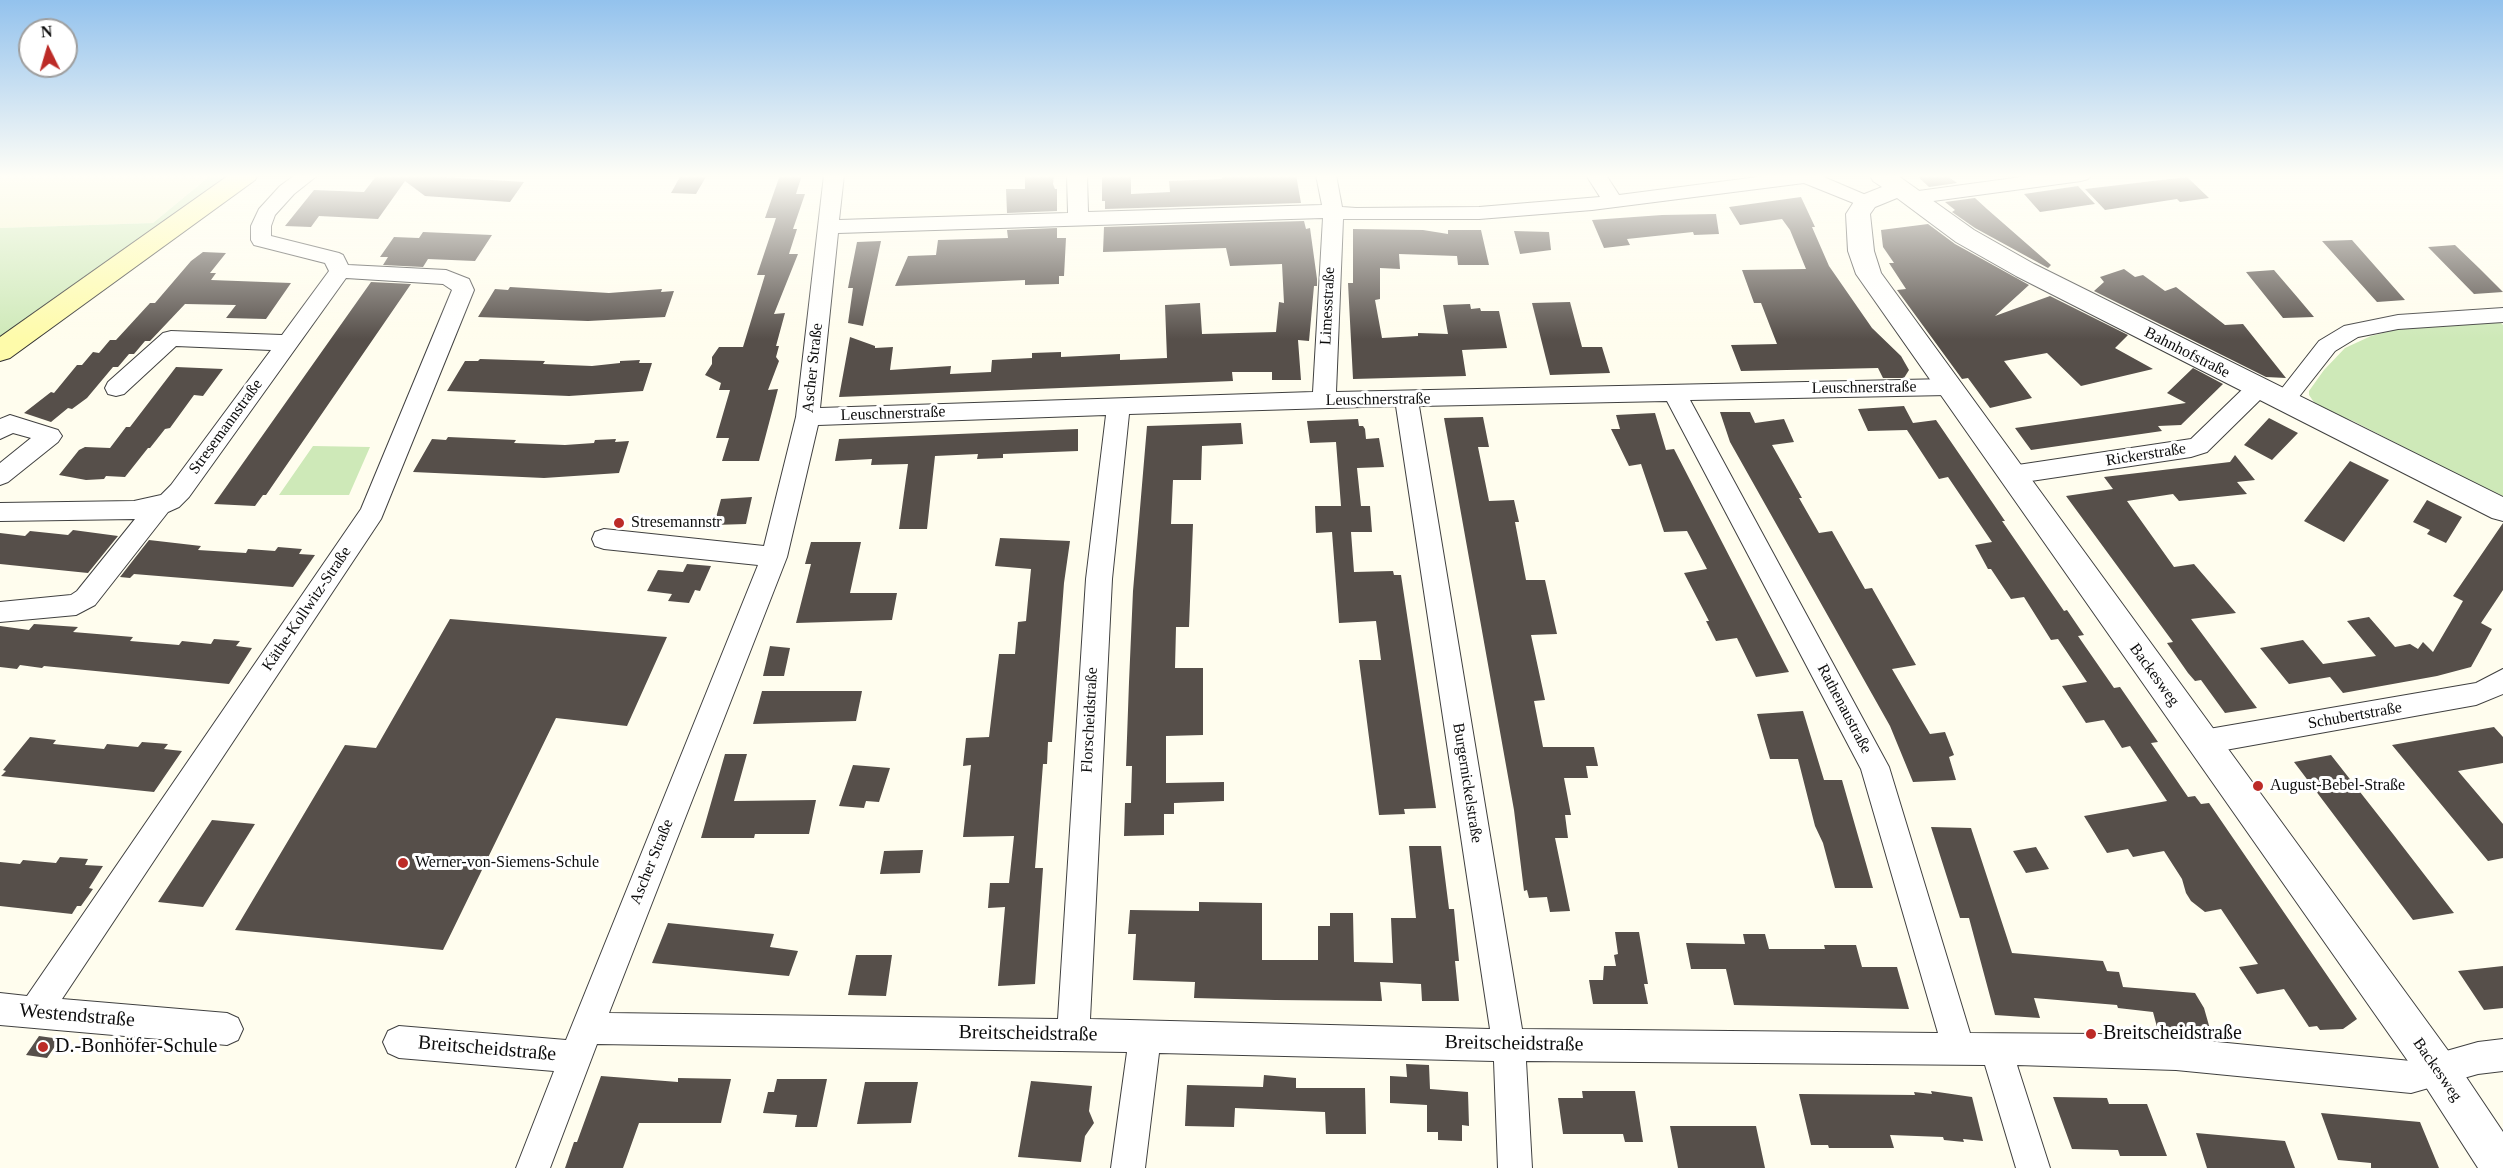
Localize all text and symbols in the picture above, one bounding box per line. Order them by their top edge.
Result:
north arrow [18,18,78,78]
text: N [40,23,53,41]
street label: Limesstraße [1316,266,1340,346]
street label: Ascher Straße [799,322,827,414]
street label: Bahnhofstraße [2141,323,2233,383]
street label: Stresemannstraße [185,376,267,478]
street label: Leuschnerstraße [1811,377,1917,399]
street label: Leuschnerstraße [1325,389,1431,411]
street label: Leuschnerstraße [840,403,946,425]
street label: Rickerstraße [2105,439,2187,471]
place label: Stresemannstr [631,513,722,533]
marker: Stresemannstr [612,516,626,530]
street label: Käthe-Kollwitz-Straße [258,543,356,675]
street label: Backesweg [2125,640,2183,710]
street label: Rathenaustraße [1812,661,1876,757]
street label: Florscheidstraße [1078,667,1102,773]
street label: Schubertstraße [2307,698,2403,734]
street label: Burgernickelstraße [1448,722,1486,844]
place label: August-Bebel-Straße [2270,776,2405,796]
marker: August-Bebel-Straße [2251,779,2265,793]
street label: Ascher Straße [626,817,678,907]
place label: Werner-von-Siemens-Schule [415,853,599,873]
marker: Werner-von-Siemens-Schule [396,856,410,870]
street label: Westendstraße [18,999,136,1033]
street label: Breitscheidstraße [958,1021,1098,1047]
place label: Breitscheidstraße [2103,1022,2242,1046]
marker: Breitscheidstraße [2084,1027,2098,1041]
street label: Breitscheidstraße [417,1031,557,1067]
street label: Breitscheidstraße [1444,1031,1584,1057]
place label: D.-Bonhöfer-Schule [55,1035,217,1059]
street label: Backesweg [2408,1035,2466,1105]
marker: D.-Bonhöfer-Schule [36,1040,50,1054]

